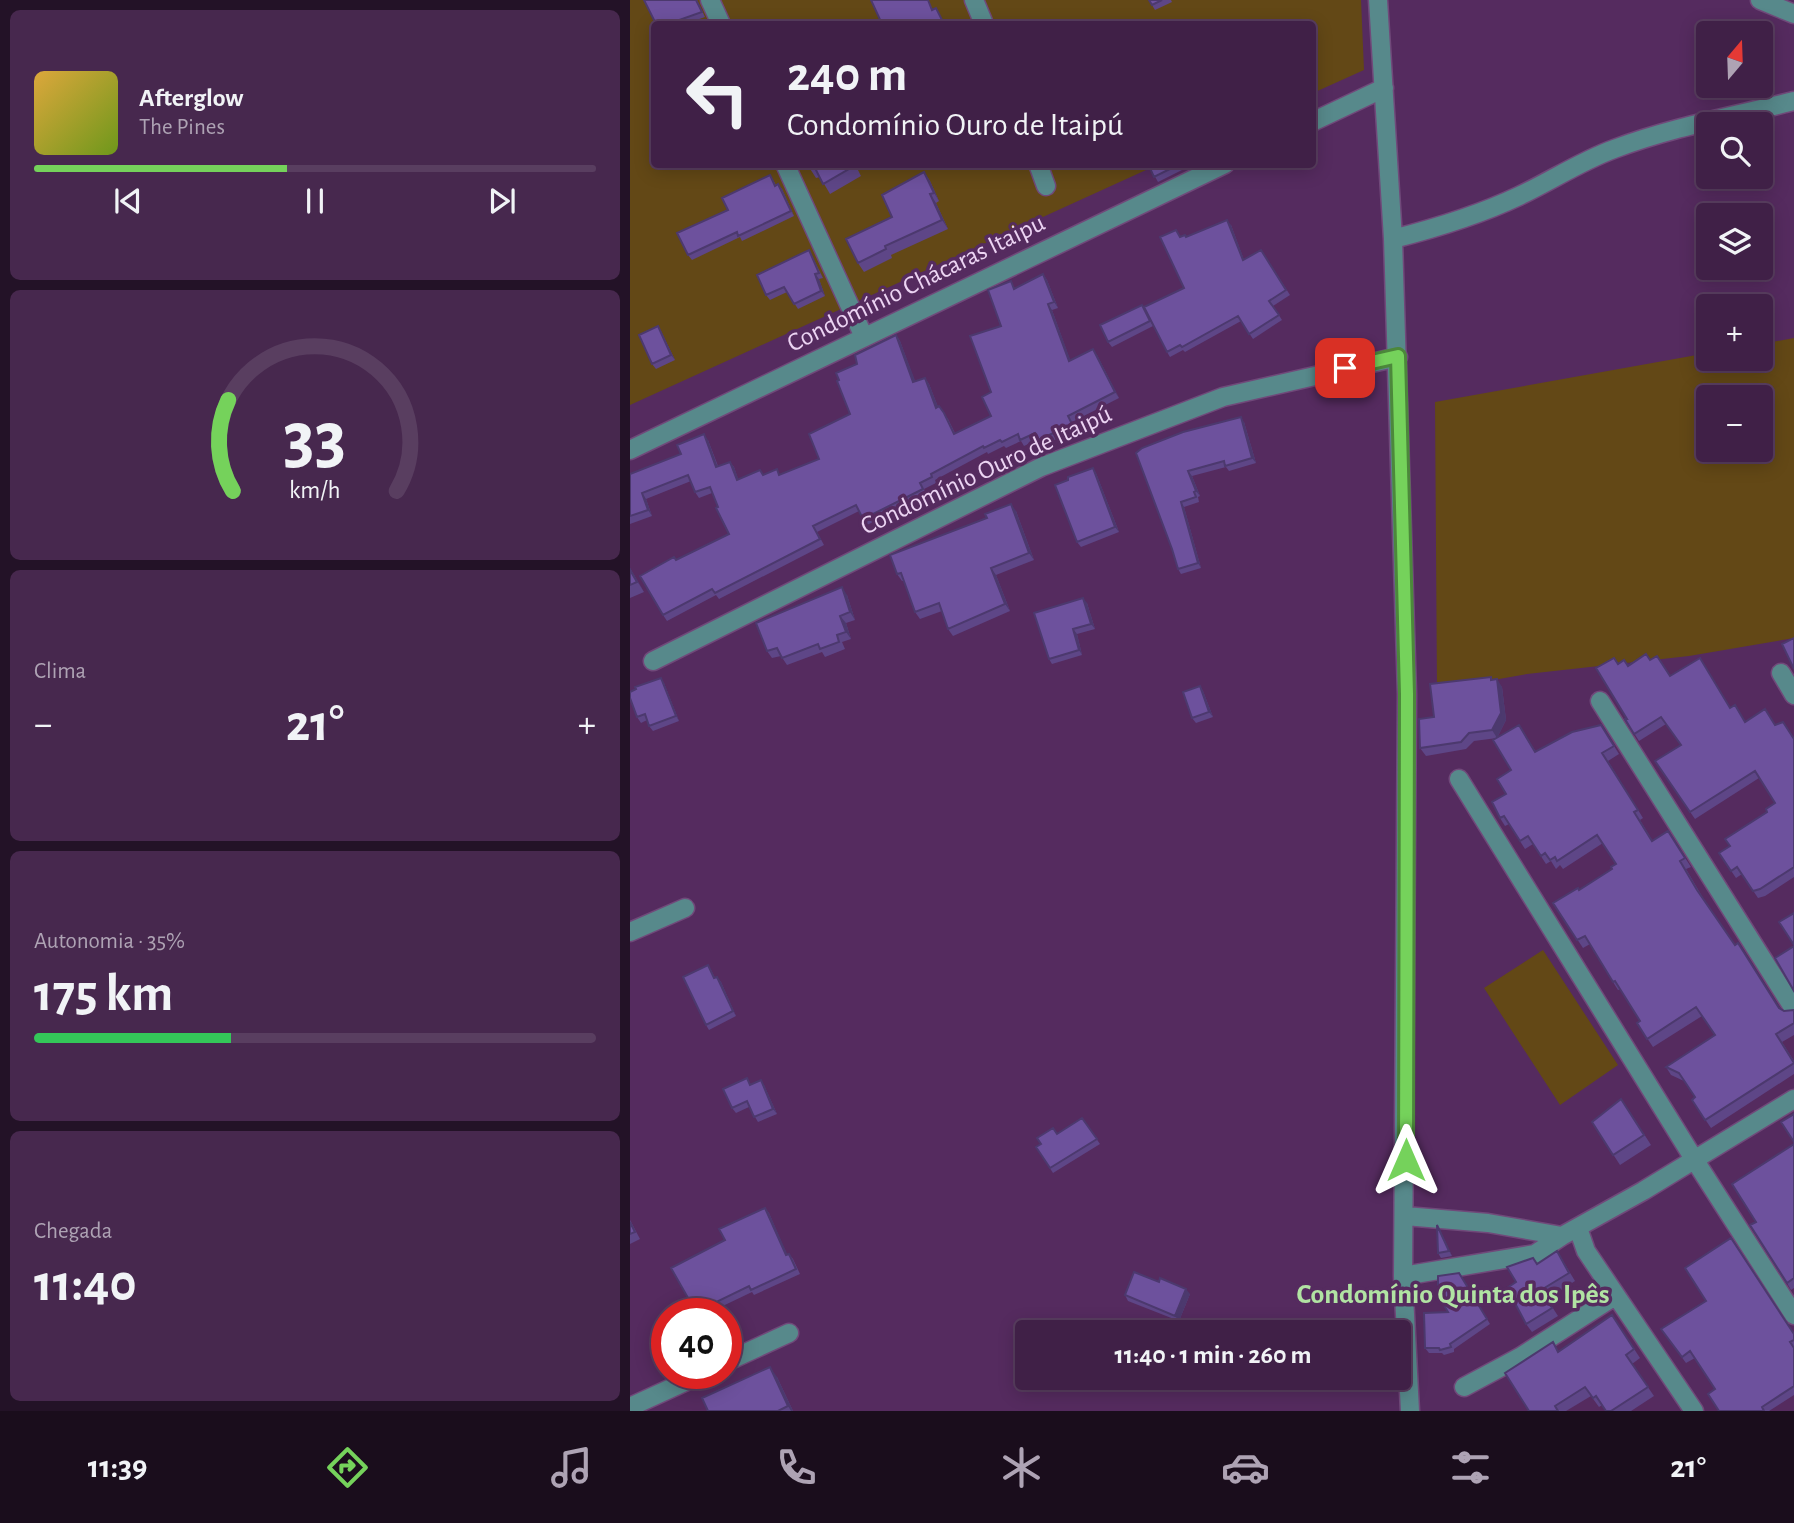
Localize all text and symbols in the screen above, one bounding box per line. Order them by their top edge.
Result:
north arrow [1696,21,1773,98]
map controls [1696,21,1773,462]
icon: left [672,49,763,140]
text: 240 m [787,51,907,100]
text: Afterglow [139,85,243,111]
text: Condomínio Ouro de Itaipú [787,109,1123,141]
button: search [1696,112,1773,189]
text: The Pines [139,116,225,139]
icon: previous [109,182,147,220]
icon: pause [296,182,334,220]
icon: next [483,182,521,220]
button: layers [1696,203,1773,280]
street label: Condomínio Chácaras Itaipu [783,209,1049,357]
button: + [1696,294,1773,371]
pin [1315,338,1375,398]
icon: arrive [1326,349,1364,387]
button: − [1696,385,1773,462]
street label: Condomínio Ouro de Itaipú [857,400,1115,540]
text: 33 [284,404,346,477]
text: km/h [289,478,341,503]
text: Clima [34,660,86,683]
text: 21° [286,698,344,750]
text: − [34,706,52,744]
text: + [578,706,596,744]
text: Autonomia · 35% [34,930,185,953]
text: 175 km [34,968,173,1020]
position arrow [1369,1123,1443,1197]
text: Chegada [34,1220,112,1243]
text: 11:40 [34,1258,137,1310]
district label: Condomínio Quinta dos Ipês [1296,1281,1610,1309]
speed limit sign: 40 [651,1298,742,1389]
text: 11:40 · 1 min · 260 m [1115,1342,1311,1368]
icon: directions [323,1443,372,1492]
icon: music [547,1443,596,1492]
icon: phone [772,1443,821,1492]
icon: climate [997,1443,1046,1492]
icon: car [1221,1443,1270,1492]
icon: filters [1446,1443,1495,1492]
text: 11:39 [88,1451,147,1483]
text: 21° [1670,1451,1706,1483]

